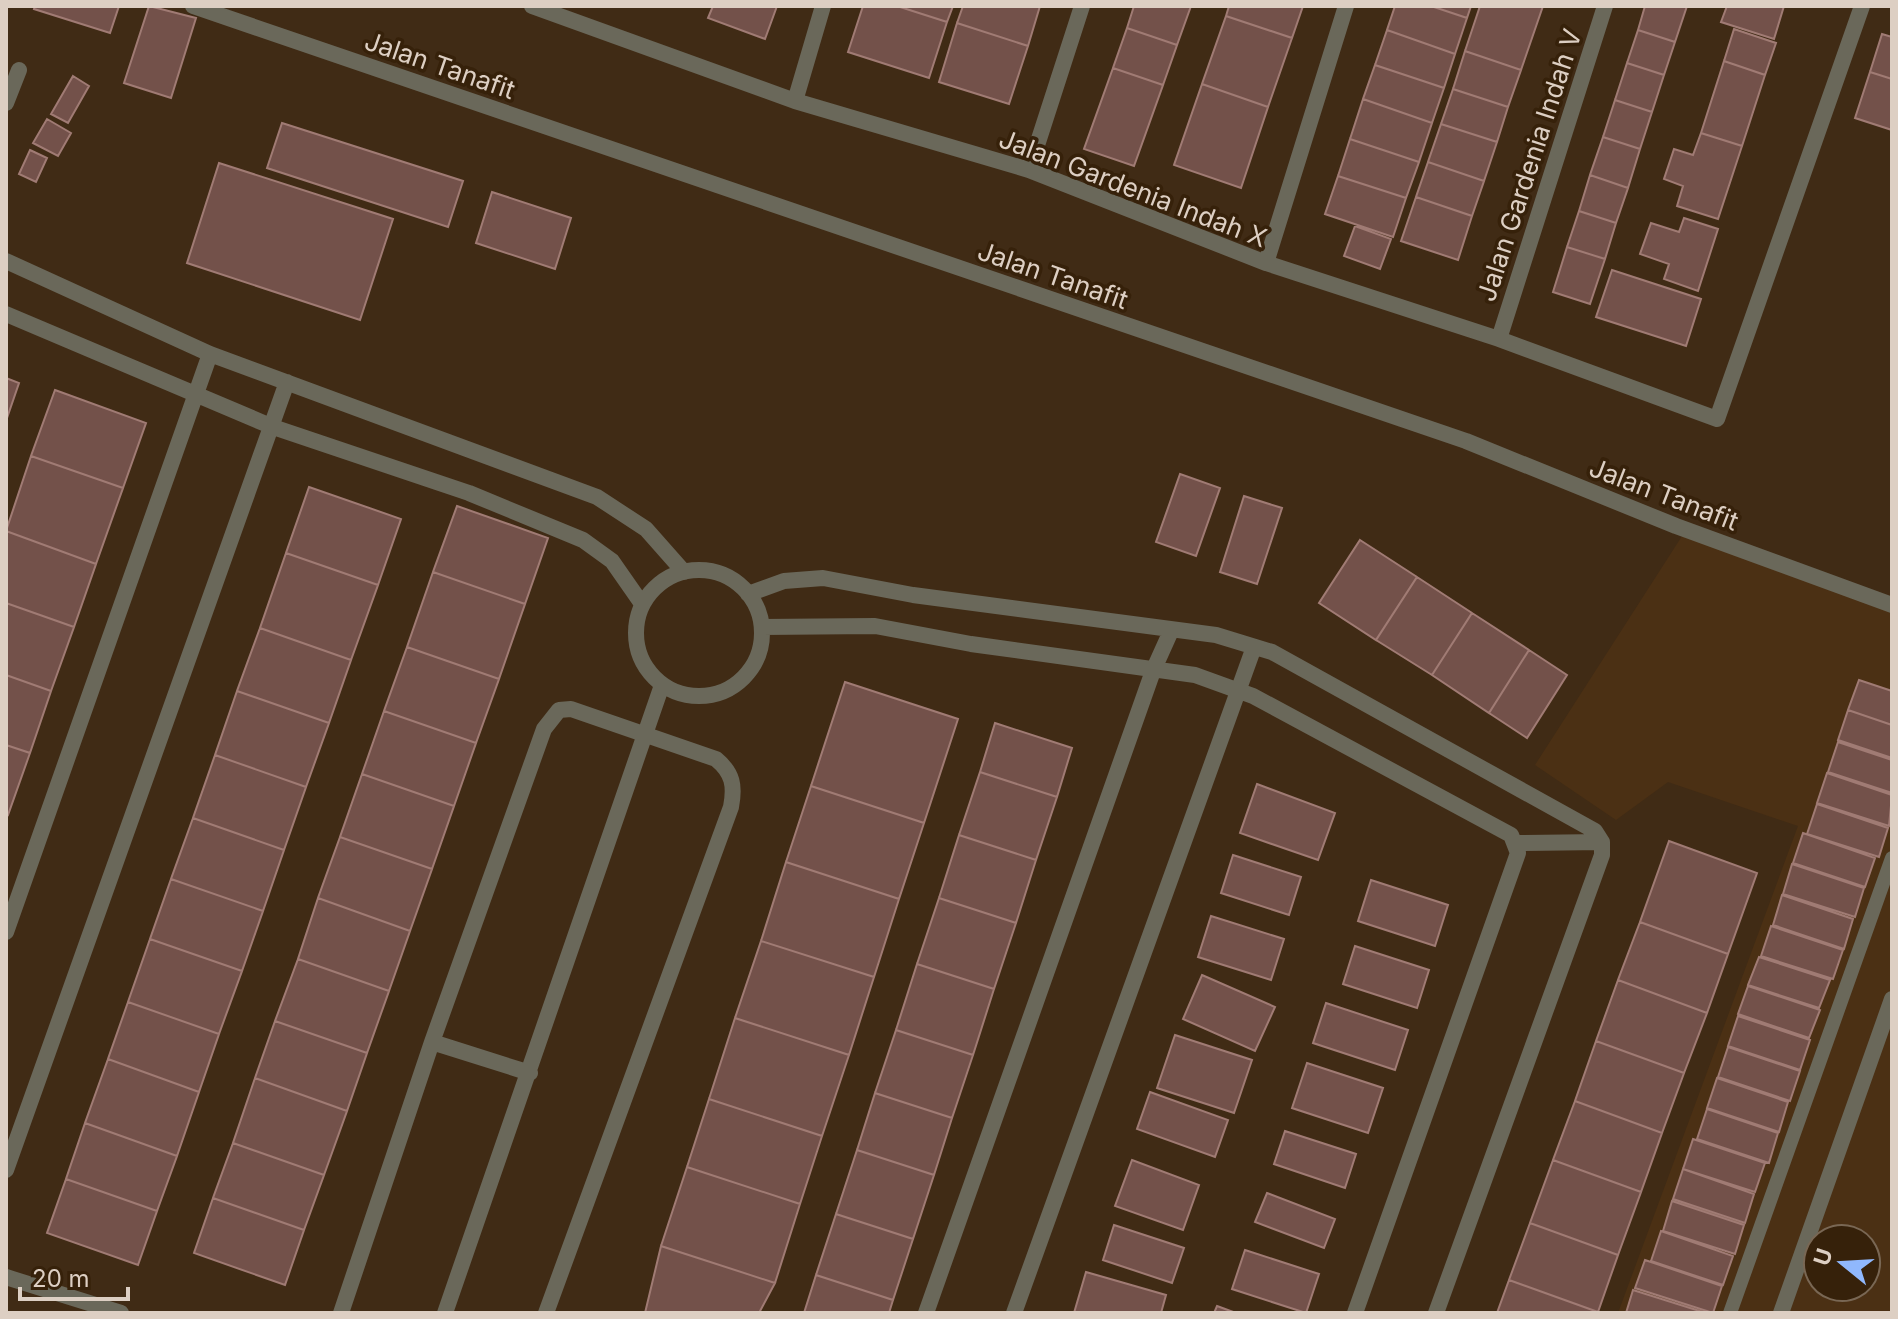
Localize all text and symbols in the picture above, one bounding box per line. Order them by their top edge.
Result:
street label: Jalan Tanafit [361,25,519,105]
street label: Jalan Gardenia Indah V [1470,25,1588,305]
street label: Jalan Gardenia Indah X [995,123,1271,253]
street label: Jalan Tanafit [974,235,1132,315]
street label: Jalan Tanafit [1585,451,1743,537]
north arrow [1802,1223,1882,1303]
text: U [1808,1245,1838,1268]
scale bar [20,1251,128,1301]
text: 20 m [32,1264,90,1293]

